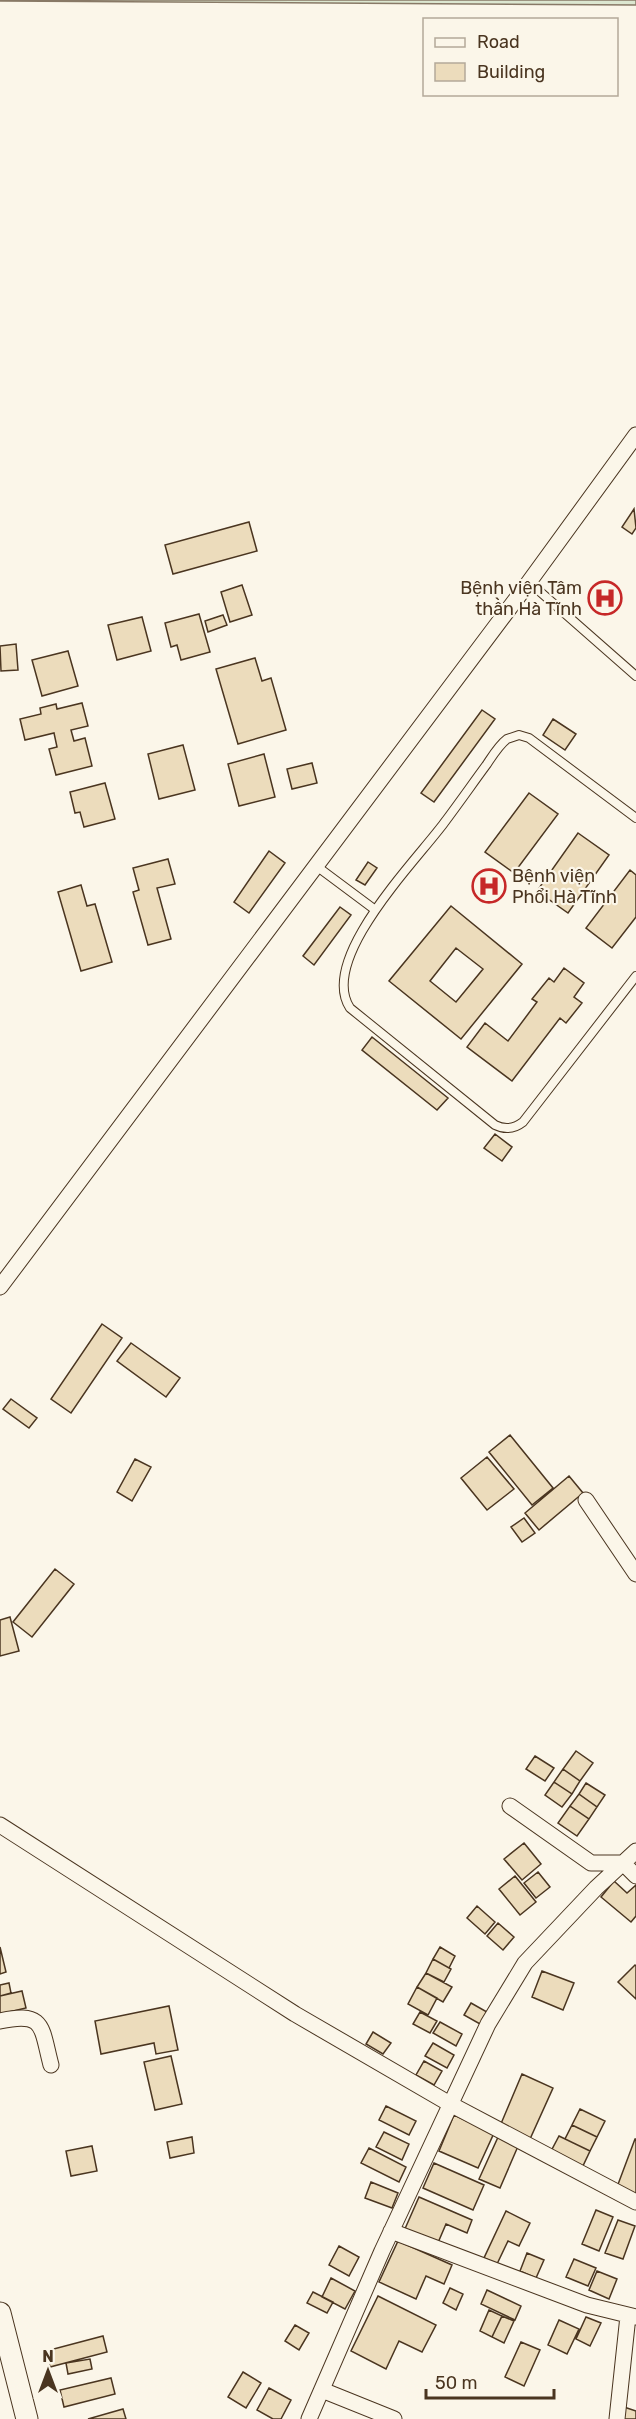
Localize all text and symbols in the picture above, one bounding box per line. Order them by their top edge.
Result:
legend [423,18,618,96]
text: Road [477,31,520,53]
text: Building [477,61,545,83]
place label: Bệnh viện Tâm thần Hà Tĩnh [460,577,582,620]
hospital icon: Bệnh viện Tâm thần Hà Tĩnh [587,580,623,616]
place label: Bệnh viện Phổi Hà Tĩnh [512,865,617,908]
hospital icon: Bệnh viện Phổi Hà Tĩnh [471,868,507,904]
north arrow [18,2341,78,2401]
text: N [42,2347,54,2366]
scale bar [426,2362,554,2400]
text: 50 m [435,2372,478,2394]

